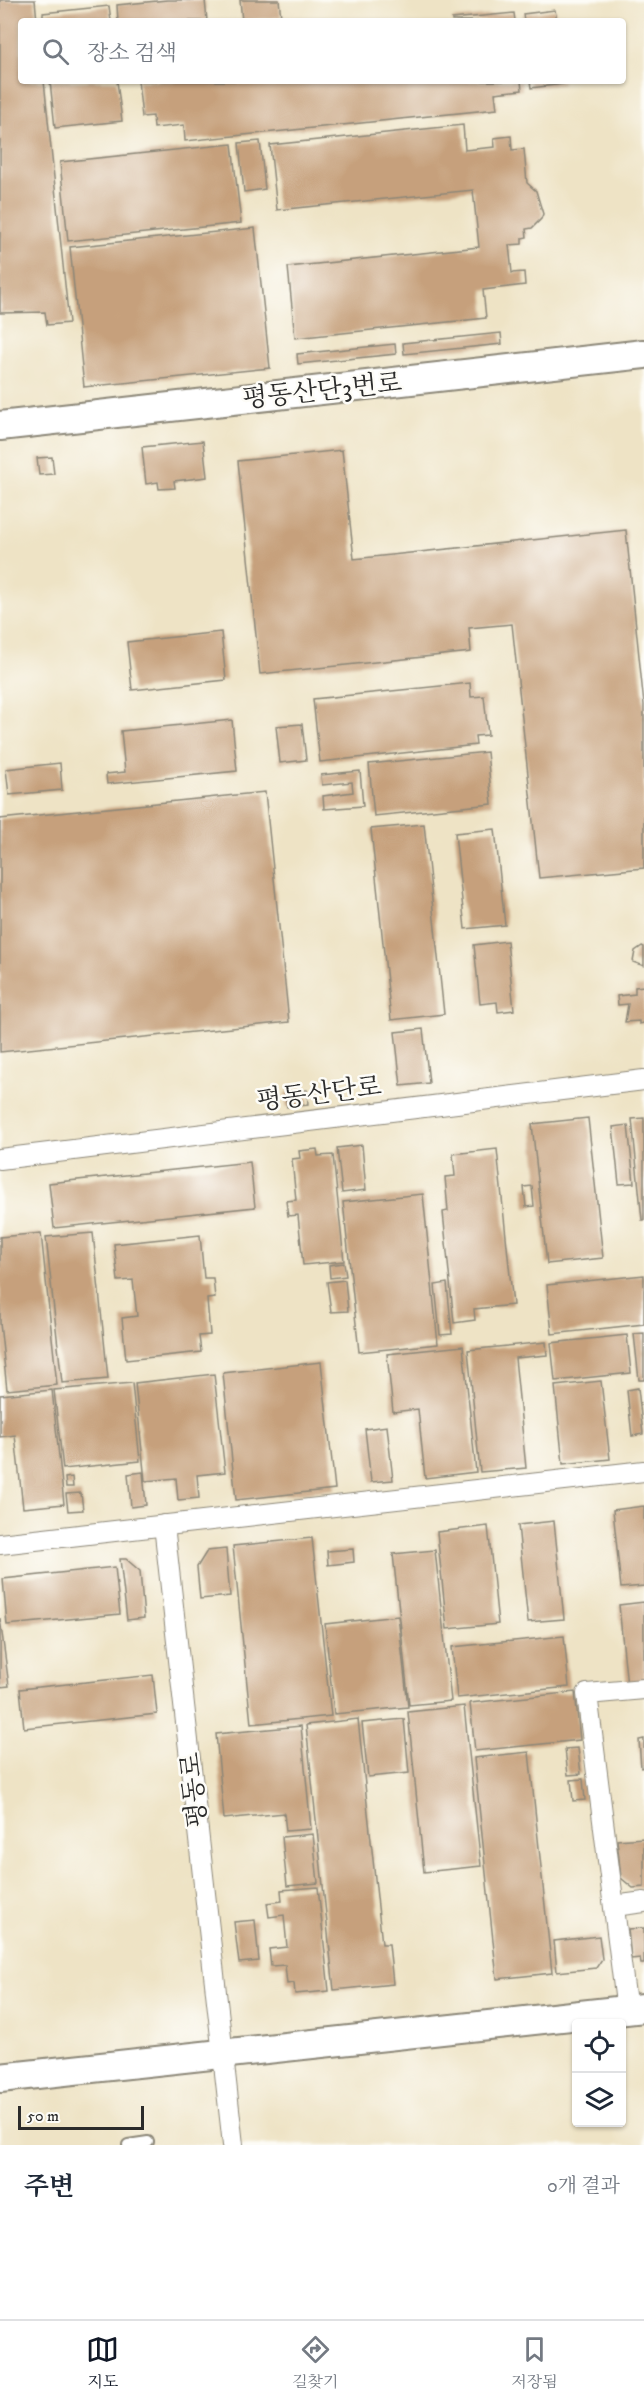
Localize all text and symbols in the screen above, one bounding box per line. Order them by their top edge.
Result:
search box [18,18,626,84]
icon: search [39,35,72,68]
text: 장소 검색 [87,40,177,67]
street label: 평동산단3번로 [241,367,404,416]
street label: 평동산단로 [255,1070,384,1119]
street label: 평동로 [174,1751,215,1829]
map controls [572,2019,626,2127]
button: locate [572,2019,626,2073]
button: layers [572,2073,626,2127]
scale bar [18,2103,144,2130]
text: 50 m [27,2106,59,2126]
text: 주변 [24,2171,74,2204]
text: 0개 결과 [547,2174,620,2199]
tab: 지도 [86,2333,119,2392]
tab: 길찾기 [292,2333,339,2392]
tab: 저장됨 [511,2333,558,2392]

